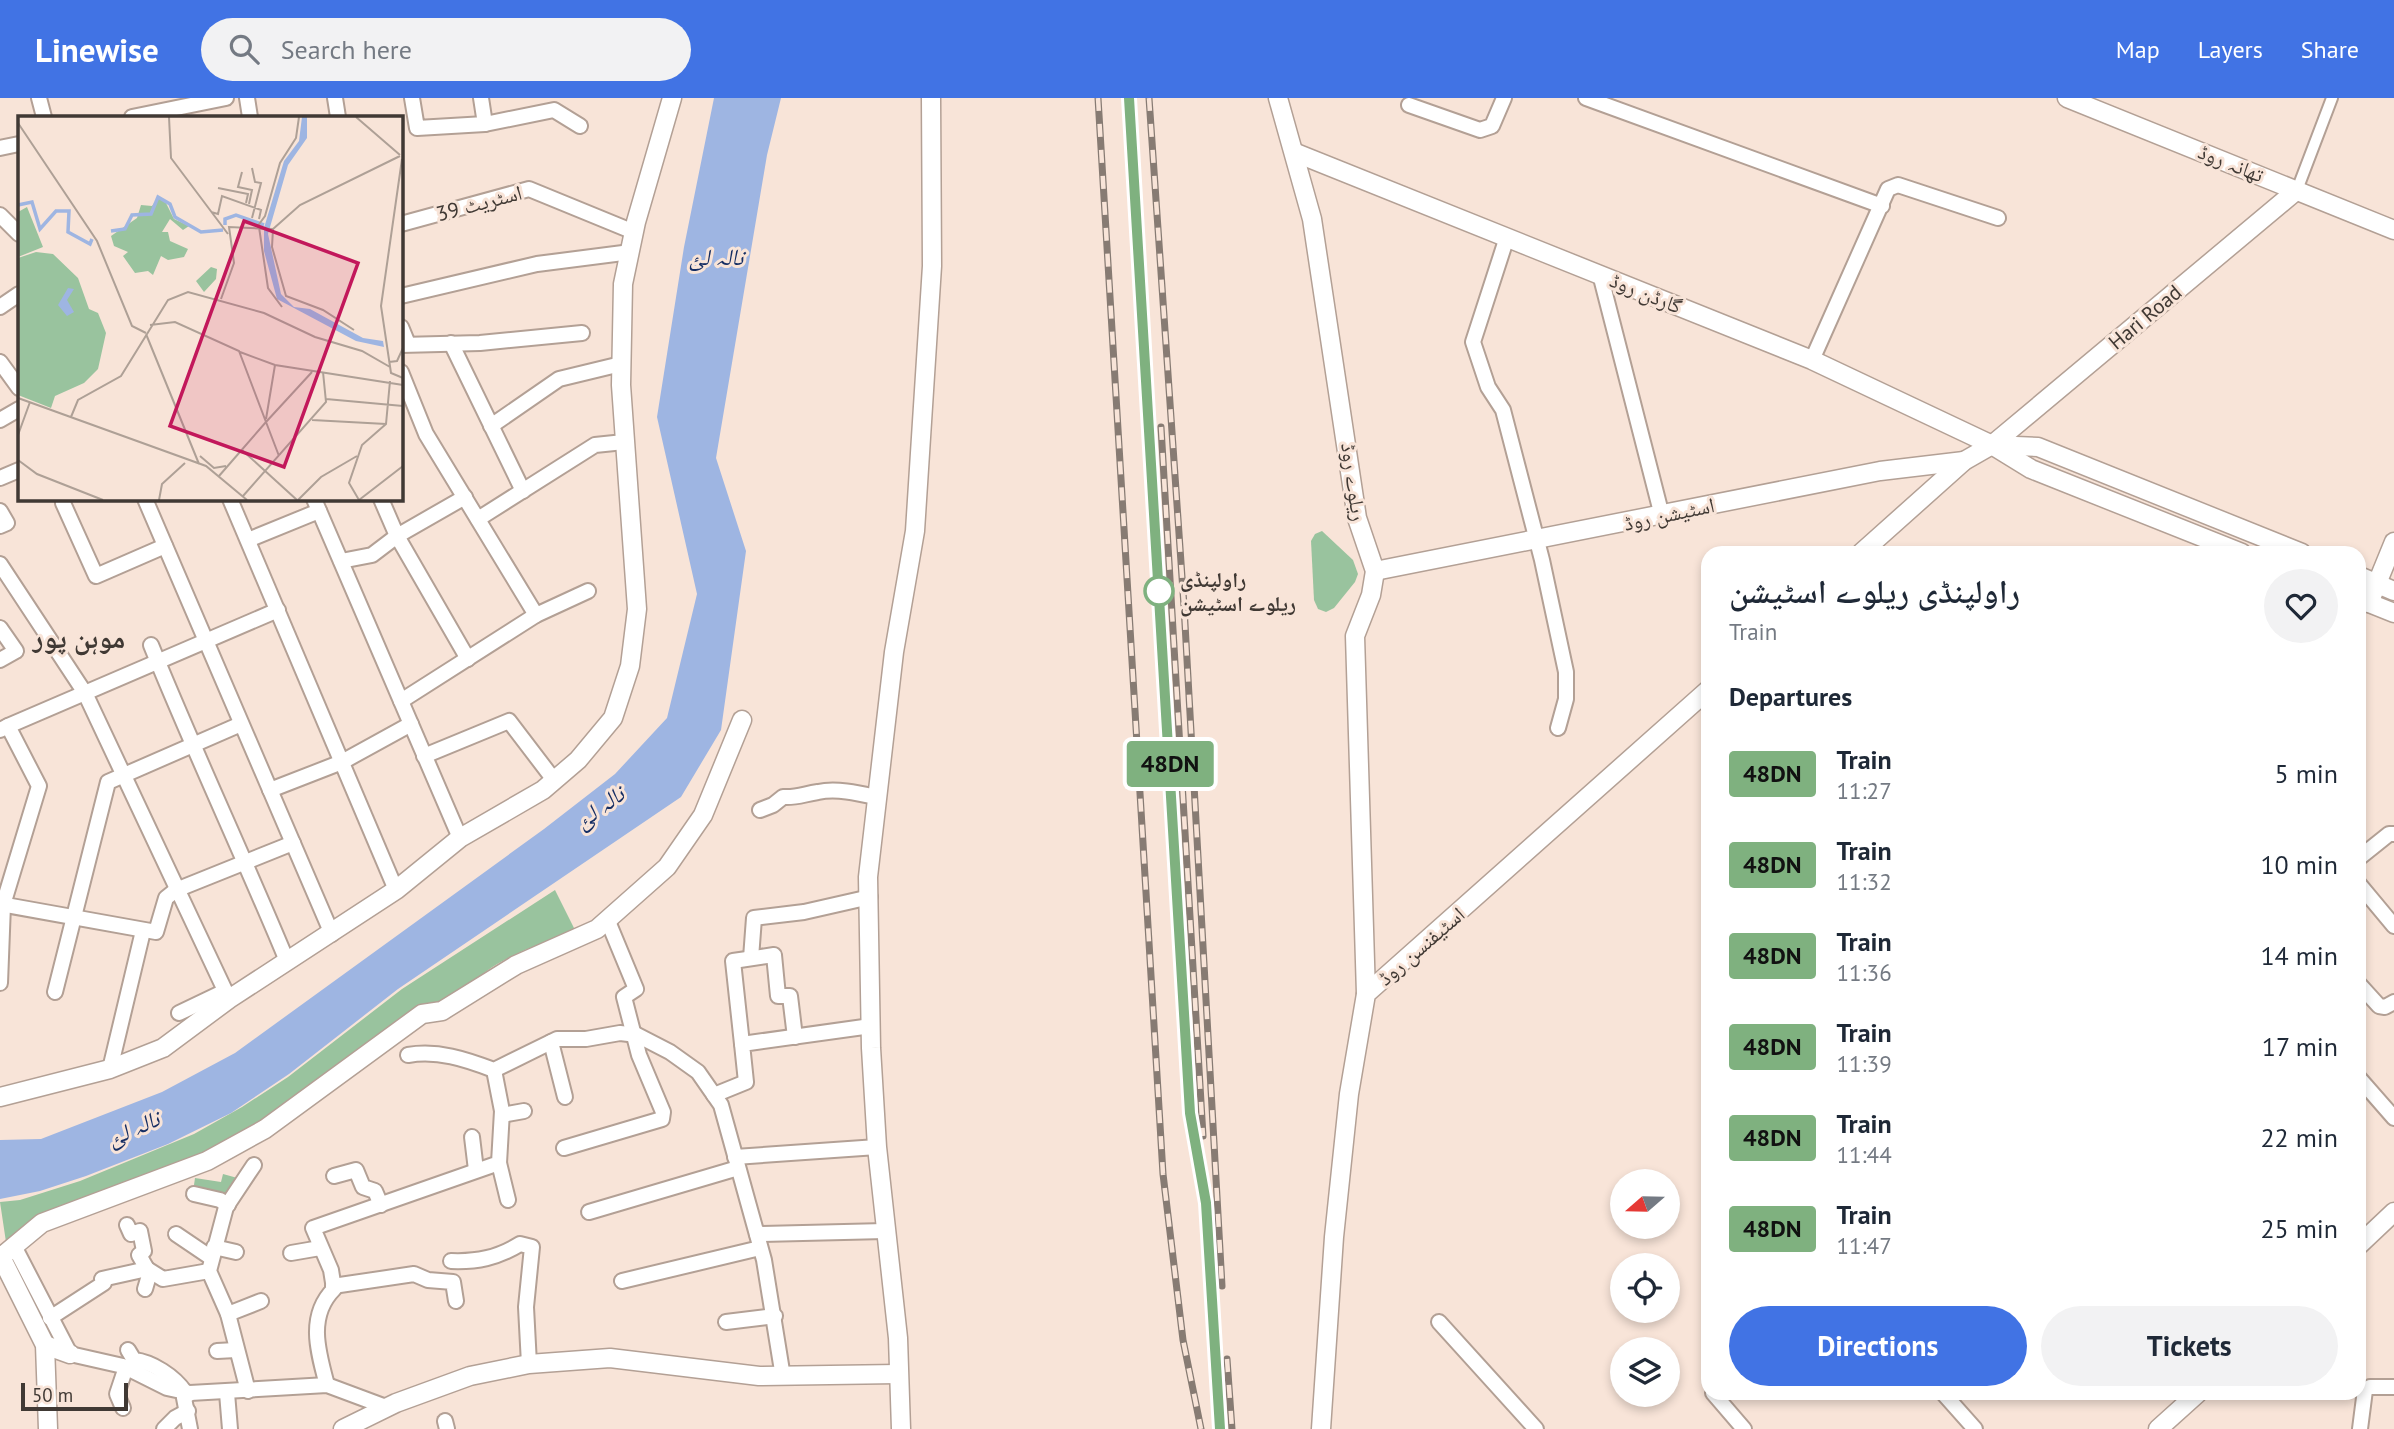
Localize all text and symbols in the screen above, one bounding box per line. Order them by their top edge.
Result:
search box [201,18,691,81]
text: Linewise [35,28,159,71]
icon: search [225,30,263,68]
text: Search here [281,33,412,66]
text: Map [2116,34,2160,65]
text: Layers [2198,34,2263,65]
text: Share [2301,34,2359,65]
inset map [18,116,402,500]
street label: تھانہ روڈ [2194,138,2268,188]
street label: اسٹریٹ 39 [433,179,525,227]
water label: نالہ لئ [689,242,746,271]
street label: گارڈن روڈ [1606,266,1686,320]
street label: Hari Road [2103,279,2187,355]
street label: ریلوے روڈ [1335,441,1373,523]
street label: اسٹیشن روڈ [1621,491,1717,537]
place label: راولپنڈی ریلوے اسٹیشن [1180,566,1296,617]
text: راولپنڈی ریلوے اسٹیشن [1729,569,2020,612]
button: heart [2264,569,2338,643]
marker: راولپنڈی ریلوے اسٹیشن [1144,576,1174,606]
text: Train [1729,617,1777,646]
district label: موہن پور [32,619,125,656]
text: Departures [1729,680,1852,713]
line badge: 48DN [1121,741,1219,787]
text: Train [1837,743,1892,776]
text: 48DN [1141,748,1199,779]
text: 5 min [2275,757,2338,790]
text: 48DN [1743,758,1802,789]
text: 11:27 [1837,776,1892,805]
water label: نالہ لئ [568,777,632,835]
text: Train [1837,834,1892,867]
text: 10 min [2260,848,2338,881]
text: 48DN [1743,849,1802,880]
text: 11:32 [1837,867,1892,896]
street label: اسٹیفنسن روڈ [1372,901,1470,991]
text: Train [1837,925,1892,958]
text: 14 min [2260,939,2338,972]
text: 48DN [1743,940,1802,971]
text: 11:36 [1837,958,1892,987]
text: Train [1837,1016,1892,1049]
text: 17 min [2262,1030,2338,1063]
text: 48DN [1743,1031,1802,1062]
text: 11:39 [1837,1049,1892,1078]
water label: نالہ لئ [102,1102,167,1152]
text: Train [1837,1107,1892,1140]
text: 22 min [2260,1121,2338,1154]
text: 48DN [1743,1122,1802,1153]
text: 11:44 [1837,1140,1892,1169]
north arrow [1610,1169,1680,1239]
map controls [1610,1169,1680,1407]
text: Train [1837,1198,1892,1231]
text: 25 min [2260,1212,2338,1245]
text: 48DN [1743,1213,1802,1244]
text: 11:47 [1837,1231,1892,1260]
button: locate [1610,1253,1680,1323]
button: Directions [1729,1306,2027,1386]
button: Tickets [2041,1306,2338,1386]
button: layers [1610,1337,1680,1407]
scale bar [21,1380,128,1412]
text: 50 m [32,1383,73,1407]

